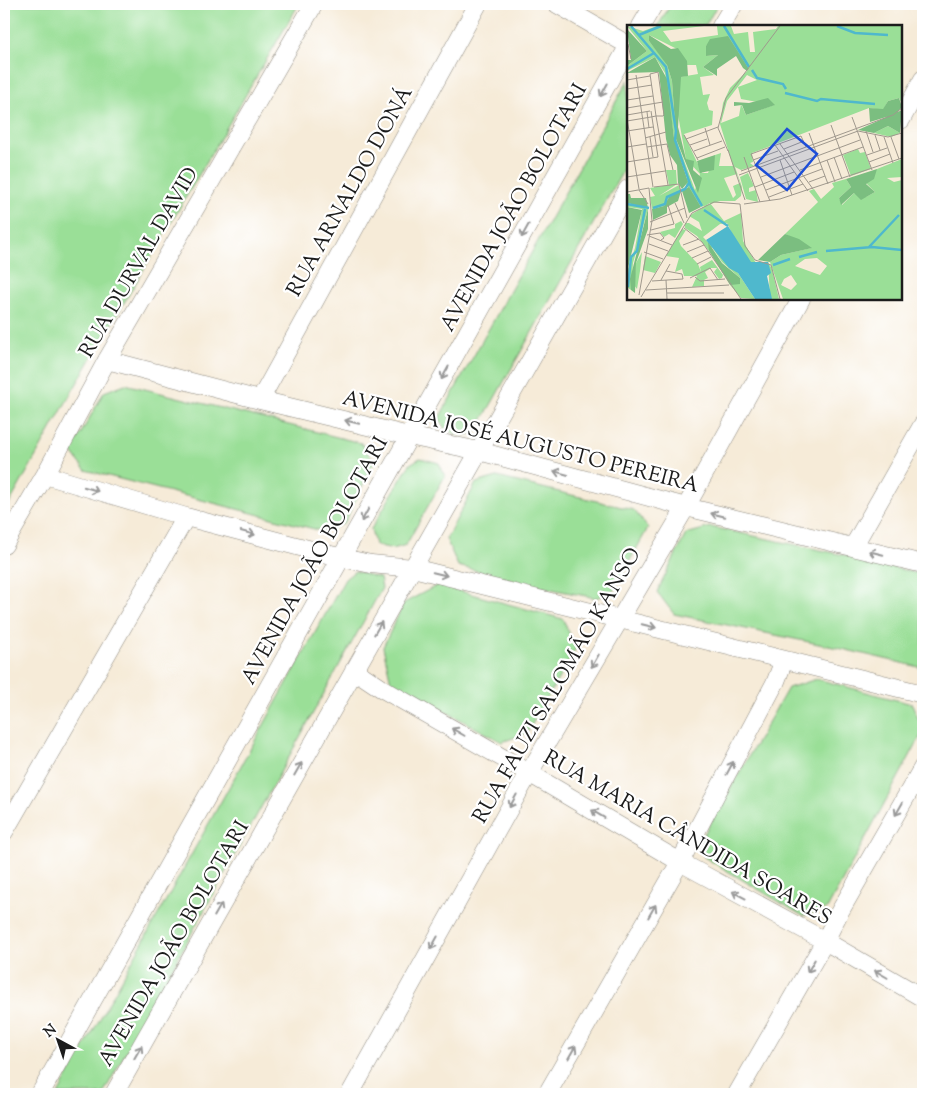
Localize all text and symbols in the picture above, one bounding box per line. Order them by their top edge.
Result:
inset map [627,25,902,300]
street label: AVENIDA JOÃO BOLOTARI [434,78,596,337]
street label: RUA ARNALDO DONÁ [280,81,421,303]
one-way arrow [599,82,609,97]
street label: RUA DURVAL DAVID [73,162,207,364]
one-way arrow [519,224,529,238]
one-way arrow [439,365,449,380]
street label: AVENIDA JOSÉ AUGUSTO PEREIRA [339,384,702,502]
one-way arrow [345,417,361,426]
street label: AVENIDA JOÃO BOLOTARI [235,431,397,690]
one-way arrow [553,468,569,477]
one-way arrow [83,484,99,494]
one-way arrow [360,507,370,522]
one-way arrow [710,509,726,519]
one-way arrow [239,529,255,539]
street label: RUA FAUZI SALOMÃO KANSO [466,542,649,830]
one-way arrow [868,548,884,557]
one-way arrow [432,570,448,580]
one-way arrow [374,621,384,635]
one-way arrow [641,622,657,631]
one-way arrow [589,653,599,668]
one-way arrow [450,727,465,737]
street label: RUA MARIA CÂNDIDA SOARES [537,744,837,934]
one-way arrow [726,761,735,776]
one-way arrow [293,762,303,777]
one-way arrow [508,794,518,809]
one-way arrow [894,801,903,816]
one-way arrow [592,808,606,818]
street label: AVENIDA JOÃO BOLOTARI [92,815,258,1073]
one-way arrow [732,889,747,899]
one-way arrow [647,903,657,918]
one-way arrow [213,904,223,918]
one-way arrow [429,936,439,951]
one-way arrow [806,958,816,973]
one-way arrow [874,968,889,978]
north arrow [32,1016,82,1066]
text: N [40,1020,62,1043]
one-way arrow [133,1045,143,1059]
one-way arrow [567,1045,577,1059]

